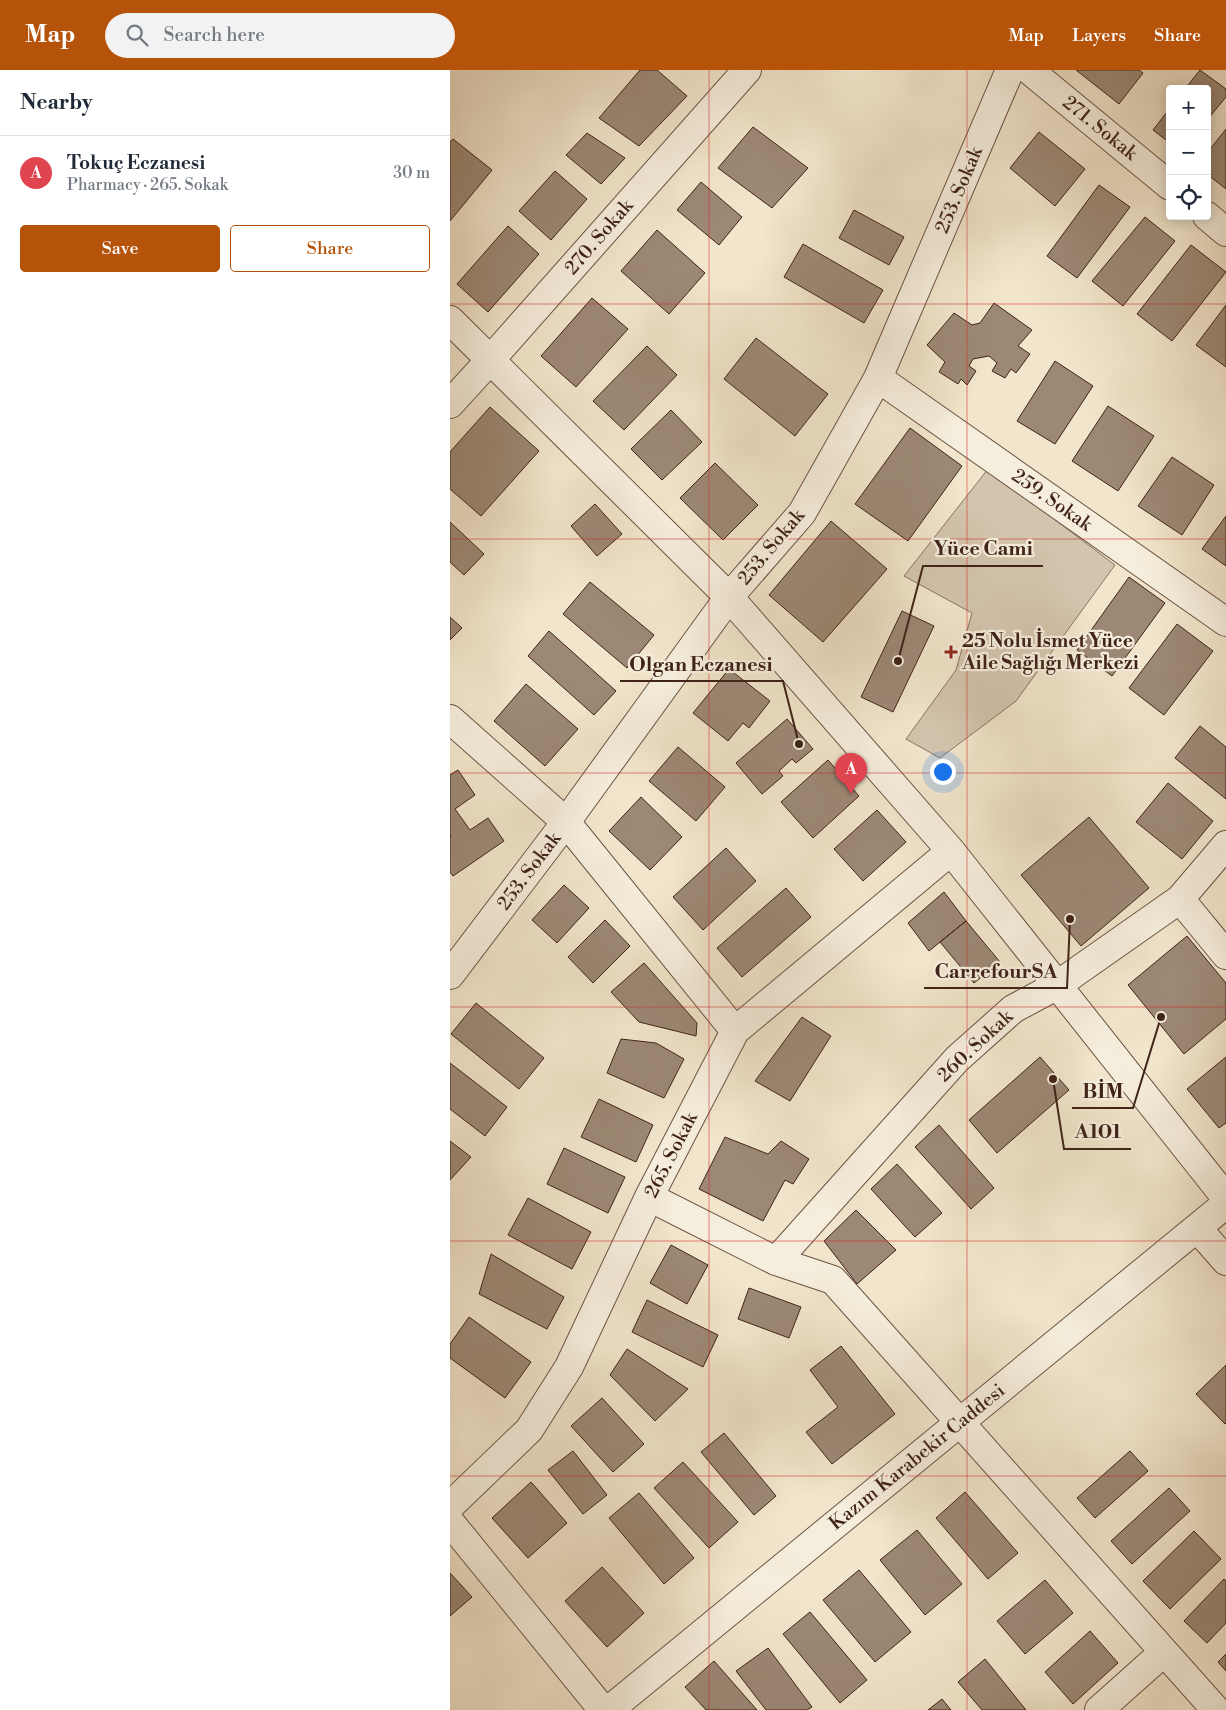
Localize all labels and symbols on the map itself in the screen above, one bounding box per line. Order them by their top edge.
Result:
street label: 271. Sokak [1058,91,1143,166]
street label: 253. Sokak [930,142,988,237]
street label: 270. Sokak [560,193,639,280]
street label: 259. Sokak [1007,464,1098,537]
street label: 253. Sokak [732,503,810,590]
callout: Yüce Cami [923,531,1043,566]
text: Yüce Cami [933,537,1034,562]
place label: 25 Nolu İsmet Yüce Aile Sağlığı Merkezi [961,627,1139,675]
marker: 25 Nolu İsmet Yüce Aile Sağlığı Merkezi [944,645,958,659]
callout: Olgan Eczanesi [620,646,783,681]
text: Olgan Eczanesi [629,653,773,678]
pin: A [835,753,867,794]
your location [930,759,956,785]
street label: 253. Sokak [492,826,567,915]
callout: CarrefourSA [924,953,1067,988]
text: CarrefourSA [935,960,1058,985]
street label: 260. Sokak [932,1004,1019,1087]
callout: BİM [1072,1073,1133,1108]
text: BİM [1082,1078,1124,1105]
street label: 265. Sokak [639,1107,703,1202]
callout: A101 [1064,1114,1131,1149]
text: A101 [1074,1120,1122,1145]
street label: Kazım Karabekir Caddesi [824,1379,1010,1535]

